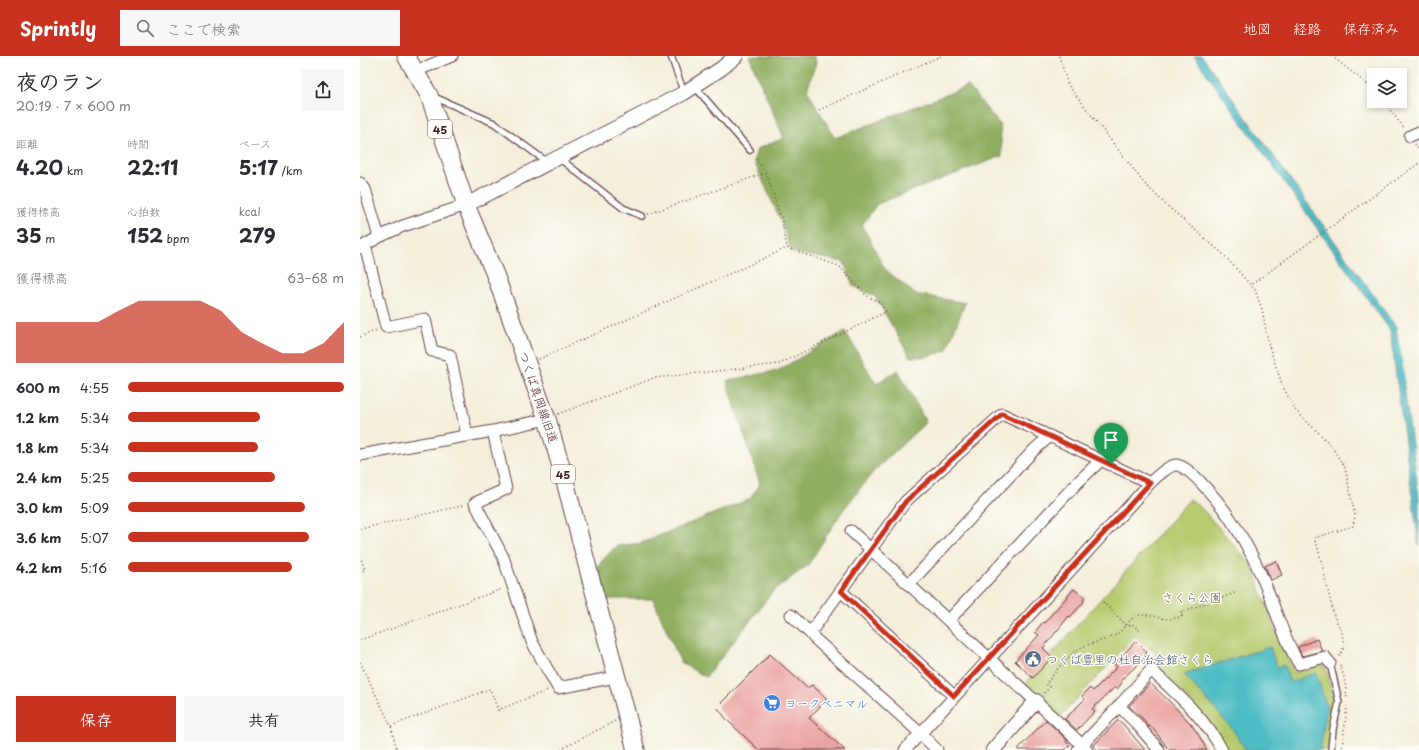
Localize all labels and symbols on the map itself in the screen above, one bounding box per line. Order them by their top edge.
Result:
road number: 45 [428,120,452,138]
street label: つくば真岡線旧道 [515,349,563,445]
pin [1094,423,1128,464]
road number: 45 [551,465,575,483]
park label: さくら公園 [1162,588,1222,606]
public building icon: つくば豊里の杜自治会館さくら [1023,649,1043,669]
place label: つくば豊里の杜自治会館さくら [1046,650,1214,668]
supermarket icon: ヨークベニマル [762,693,782,713]
place label: ヨークベニマル [785,694,868,712]

